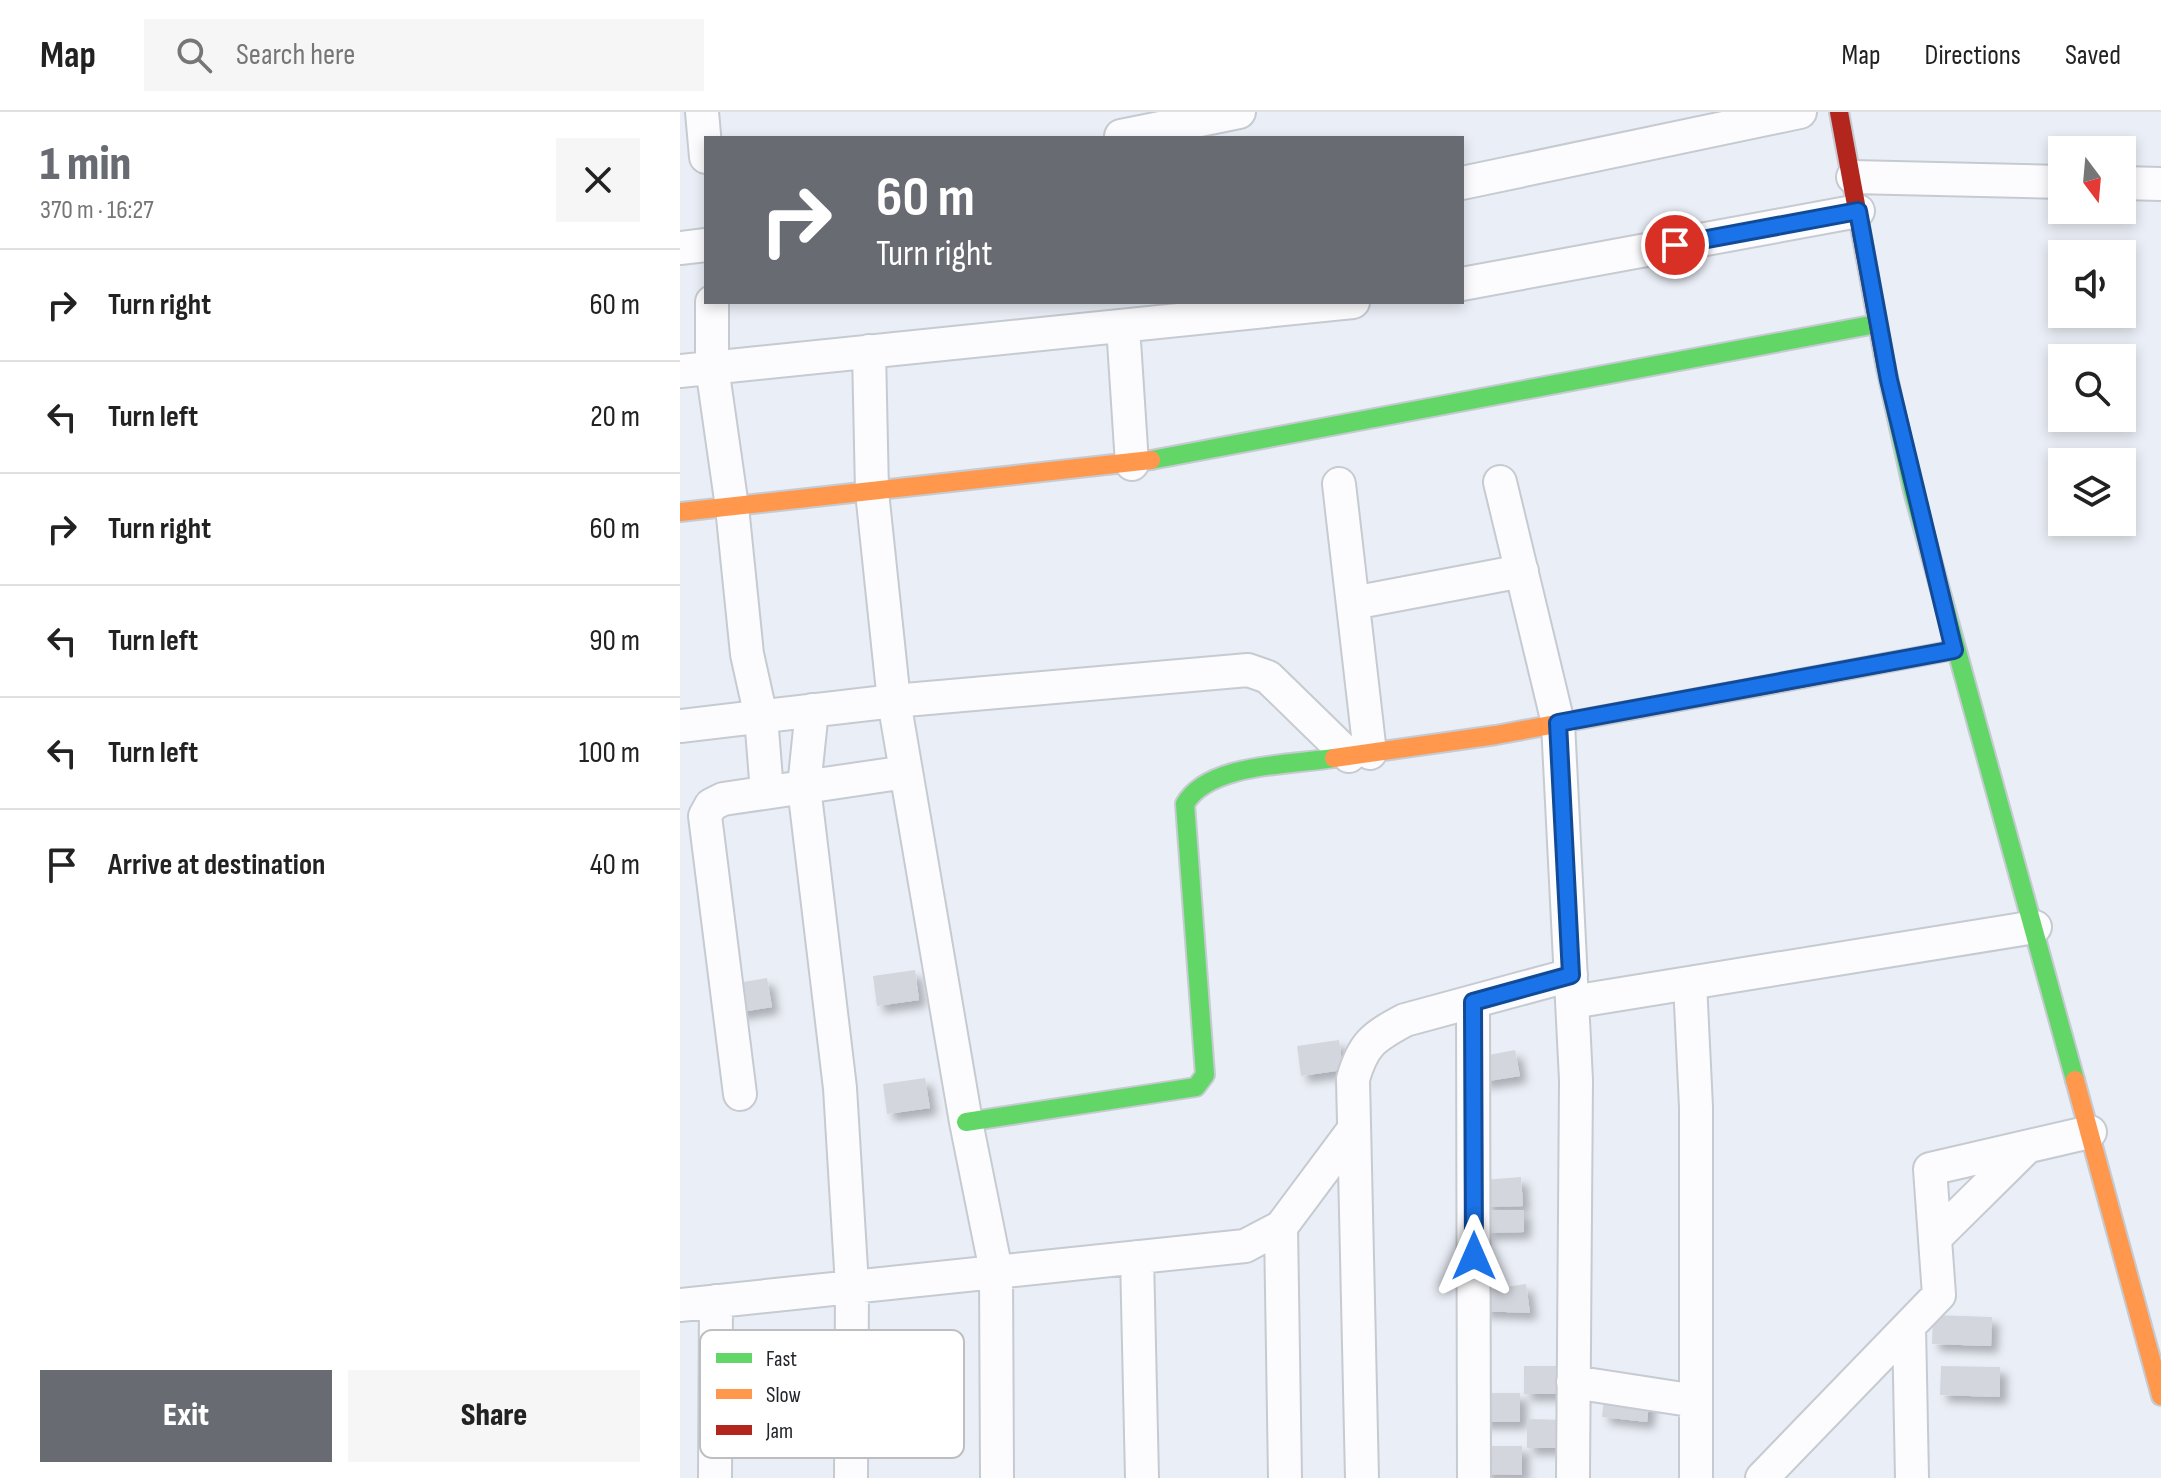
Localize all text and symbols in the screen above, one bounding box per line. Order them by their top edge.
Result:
search box [144,19,704,91]
text: Map [40,33,96,78]
icon: search [172,33,216,77]
text: Search here [236,37,355,73]
text: Map [1842,39,1881,72]
text: Directions [1925,39,2021,72]
text: Saved [2065,39,2121,72]
text: 1 min [40,136,131,193]
north arrow [2048,136,2136,224]
map controls [2048,136,2136,536]
button: close [556,138,640,222]
text: 60 m [876,165,975,232]
icon: right [744,168,848,272]
text: 370 m · 16:27 [40,195,154,226]
pin [1641,211,1709,279]
icon: arrive [1653,223,1697,267]
text: Turn right [876,233,993,276]
button: sound [2048,240,2136,328]
icon: right [40,283,84,327]
text: Turn right [108,287,211,323]
text: 60 m [589,287,640,323]
button: search [2048,344,2136,432]
icon: left [40,395,84,439]
text: Turn left [108,399,198,435]
text: 20 m [590,399,640,435]
button: layers [2048,448,2136,536]
icon: right [40,507,84,551]
text: Turn right [108,511,211,547]
text: 60 m [589,511,640,547]
icon: left [40,619,84,663]
text: Turn left [108,623,198,659]
text: 90 m [589,623,640,659]
icon: left [40,731,84,775]
text: Turn left [108,735,198,771]
text: 100 m [579,735,640,771]
icon: arrive [40,843,84,887]
text: Arrive at destination [108,847,325,883]
text: 40 m [590,847,640,883]
position arrow [1432,1214,1516,1298]
legend [700,1330,964,1458]
text: Fast [766,1346,797,1373]
button: Exit [40,1370,332,1462]
button: Share [348,1370,640,1462]
text: Slow [766,1382,801,1409]
text: Jam [765,1418,793,1445]

